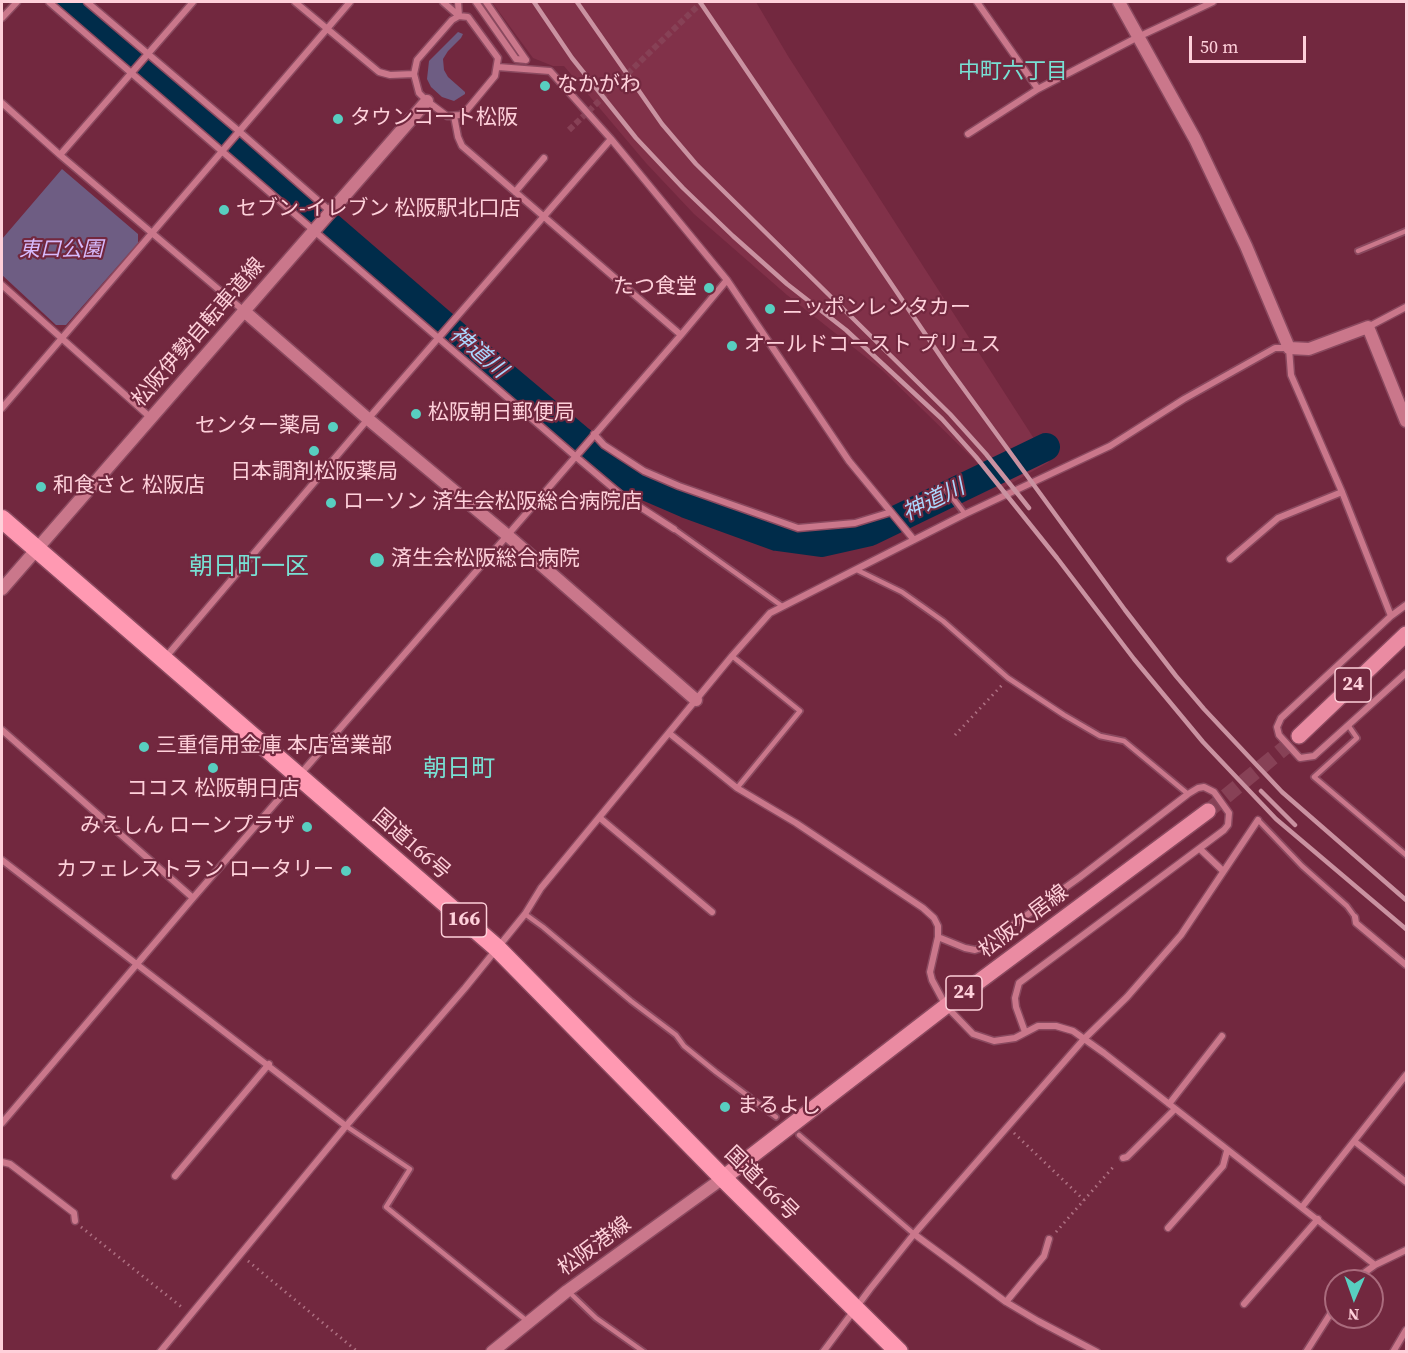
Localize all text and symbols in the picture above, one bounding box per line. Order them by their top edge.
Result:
scale bar [1192,24,1309,62]
text: 50 m [1200,34,1238,59]
district label: 中町六丁目 [958,59,1068,85]
place label: なかがわ [557,73,641,99]
marker: なかがわ [538,79,552,93]
place label: タウンコート松阪 [350,106,518,132]
marker: タウンコート松阪 [331,112,345,126]
place label: セブン-イレブン 松阪駅北口店 [236,197,520,223]
marker: セブン-イレブン 松阪駅北口店 [217,203,231,217]
park label: 東口公園 [19,238,103,264]
street label: 松阪伊勢自転車道線 [127,253,271,413]
place label: たつ食堂 [613,275,697,301]
marker: たつ食堂 [702,281,716,295]
place label: ニッポンレンタカー [782,296,971,322]
marker: ニッポンレンタカー [763,302,777,316]
water label: 神道川 [444,322,512,384]
place label: オールドコースト プリュス [744,333,1001,359]
marker: オールドコースト プリュス [725,339,739,353]
place label: 松阪朝日郵便局 [428,401,575,427]
marker: 松阪朝日郵便局 [409,407,423,421]
place label: センター薬局 [195,414,321,440]
marker: センター薬局 [326,420,340,434]
marker: 日本調剤松阪薬局 [307,444,321,458]
place label: 日本調剤松阪薬局 [230,460,398,486]
place label: 和食さと 松阪店 [53,474,205,500]
water label: 神道川 [899,475,969,527]
marker: 和食さと 松阪店 [34,480,48,494]
place label: ローソン 済生会松阪総合病院店 [343,490,642,516]
marker: ローソン 済生会松阪総合病院店 [324,496,338,510]
place label: 済生会松阪総合病院 [391,547,580,573]
marker: 済生会松阪総合病院 [368,551,386,569]
district label: 朝日町一区 [189,554,309,582]
road number: 24 [1335,668,1371,702]
place label: 三重信用金庫 本店営業部 [156,734,392,760]
marker: 三重信用金庫 本店営業部 [137,740,151,754]
district label: 朝日町 [423,756,495,784]
marker: ココス 松阪朝日店 [206,761,220,775]
place label: ココス 松阪朝日店 [127,777,299,803]
street label: 国道166号 [367,804,455,886]
place label: みえしん ローンプラザ [80,814,295,840]
marker: みえしん ローンプラザ [300,820,314,834]
place label: カフェレストラン ロータリー [56,858,334,884]
marker: カフェレストラン ロータリー [339,864,353,878]
street label: 松阪久居線 [974,880,1074,964]
road number: 166 [442,903,486,937]
road number: 24 [946,976,982,1010]
place label: まるよし [737,1094,821,1120]
marker: まるよし [718,1100,732,1114]
street label: 国道166号 [719,1142,803,1226]
street label: 松阪港線 [554,1212,636,1282]
north arrow [1324,1269,1384,1329]
text: N [1347,1304,1360,1326]

